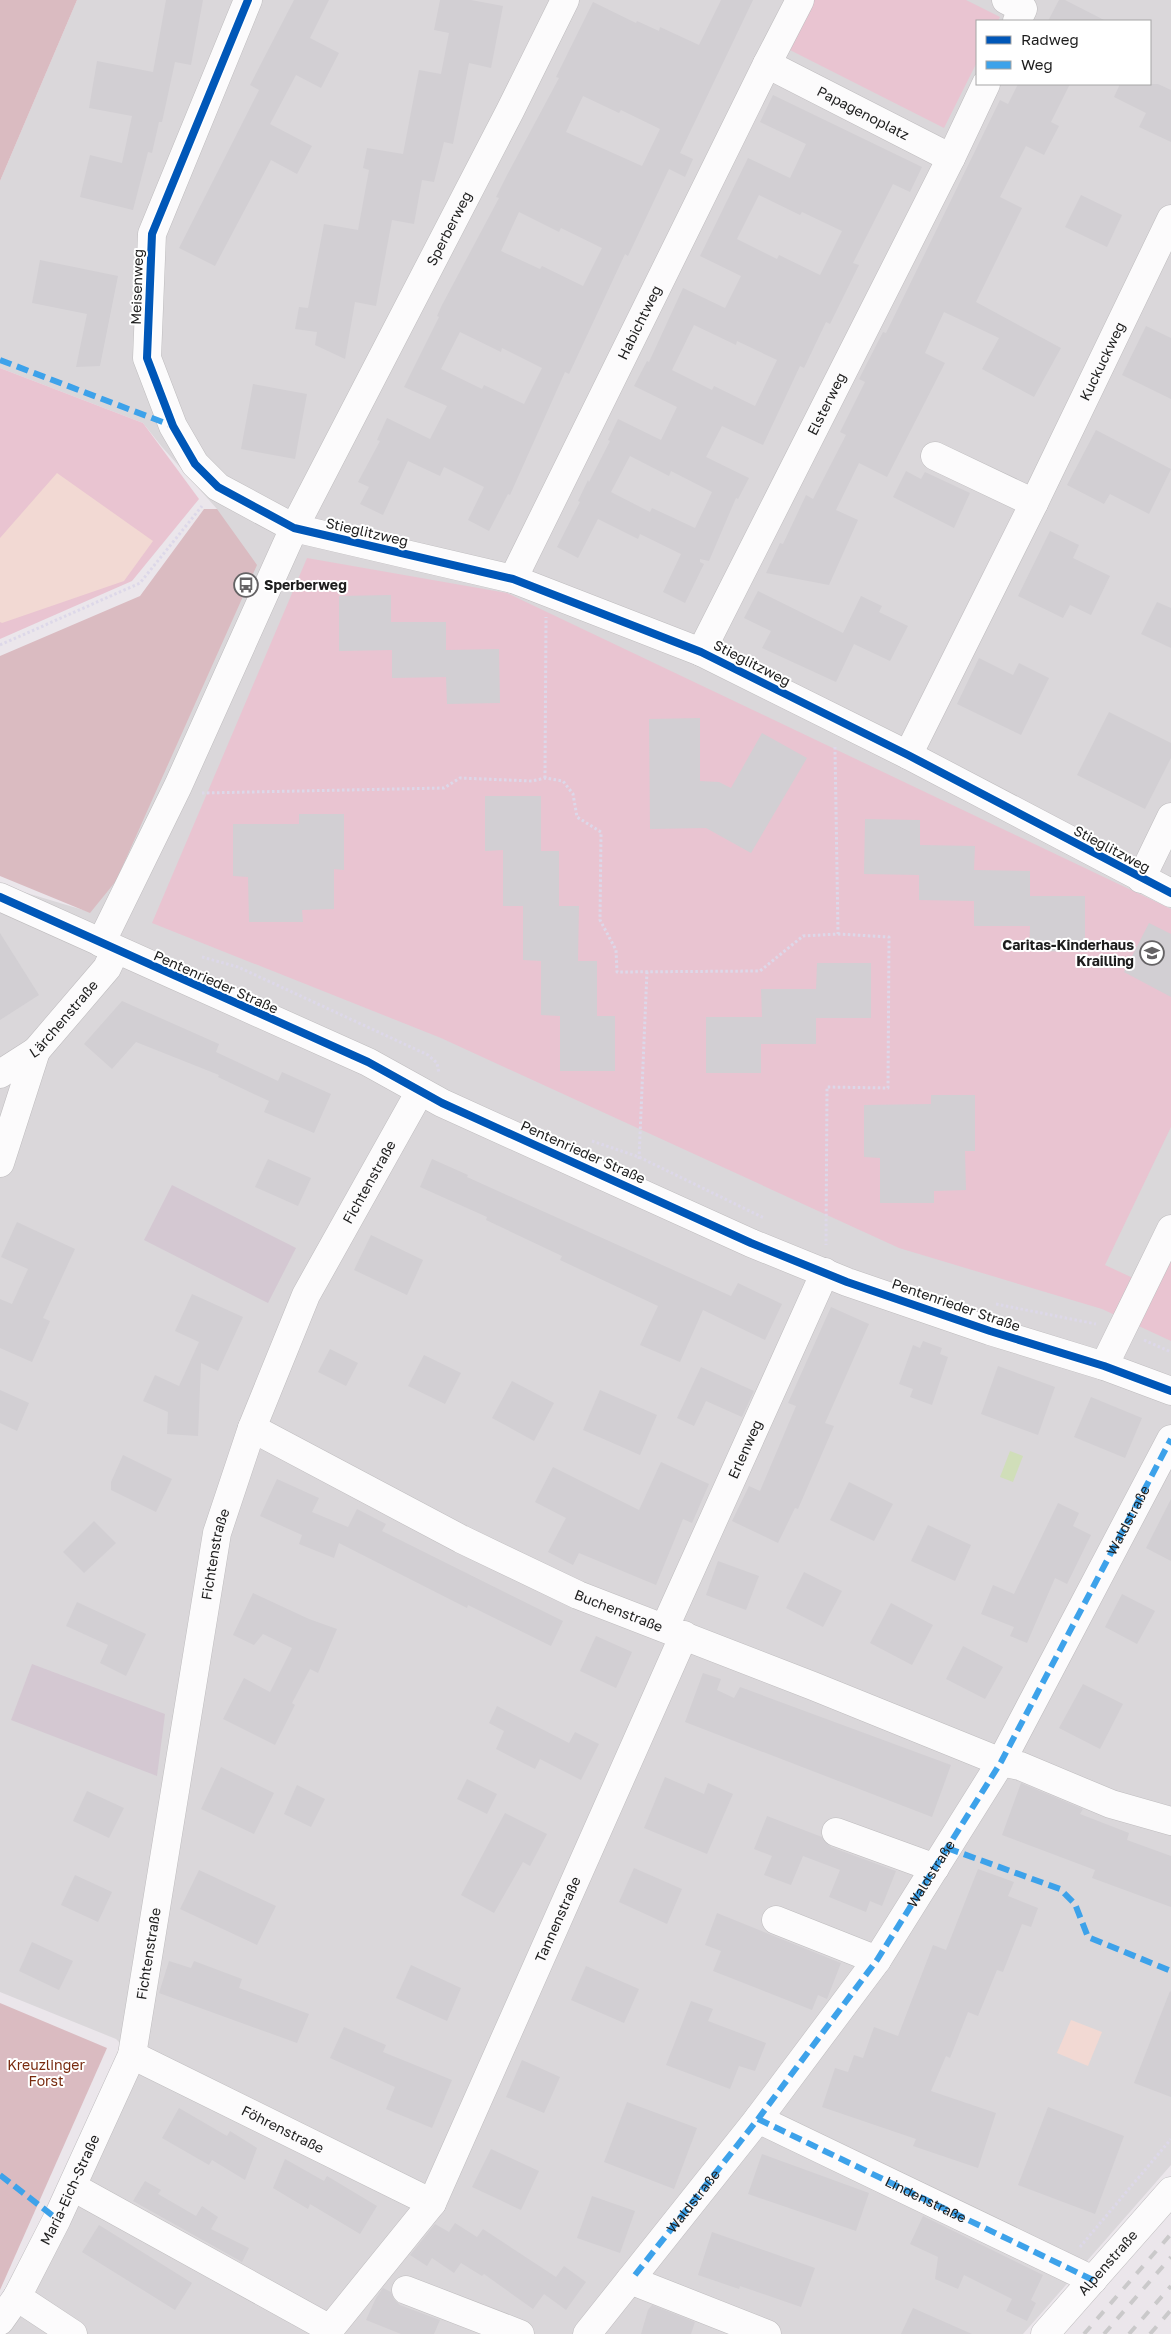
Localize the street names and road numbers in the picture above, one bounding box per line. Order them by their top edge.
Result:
street label: Papagenoplatz [814,82,912,143]
street label: Sperberweg [422,188,475,268]
street label: Meisenweg [127,249,146,325]
street label: Habichtweg [614,282,665,362]
street label: Kuckuckweg [1076,319,1128,403]
street label: Elsterweg [803,370,849,438]
street label: Stieglitzweg [324,514,410,549]
street label: Stieglitzweg [711,636,794,689]
street label: Stieglitzweg [1071,821,1153,876]
street label: Pentenrieder Straße [151,946,281,1017]
street label: Lärchenstraße [26,976,101,1061]
street label: Pentenrieder Straße [518,1116,648,1187]
street label: Fichtenstraße [339,1137,399,1227]
street label: Pentenrieder Straße [890,1275,1023,1334]
street label: Erlenweg [724,1417,765,1481]
street label: Waldstraße [1102,1482,1153,1558]
street label: Fichtenstraße [197,1506,233,1601]
street label: Buchenstraße [572,1585,666,1635]
street label: Waldstraße [903,1837,958,1910]
street label: Tannenstraße [531,1874,584,1965]
street label: Fichtenstraße [132,1906,164,2001]
street label: Föhrenstraße [239,2101,327,2156]
street label: Maria-Eich-Straße [36,2132,103,2248]
street label: Waldstraße [663,2166,723,2236]
street label: Lindenstraße [882,2172,969,2226]
street label: Alpenstraße [1074,2226,1141,2299]

